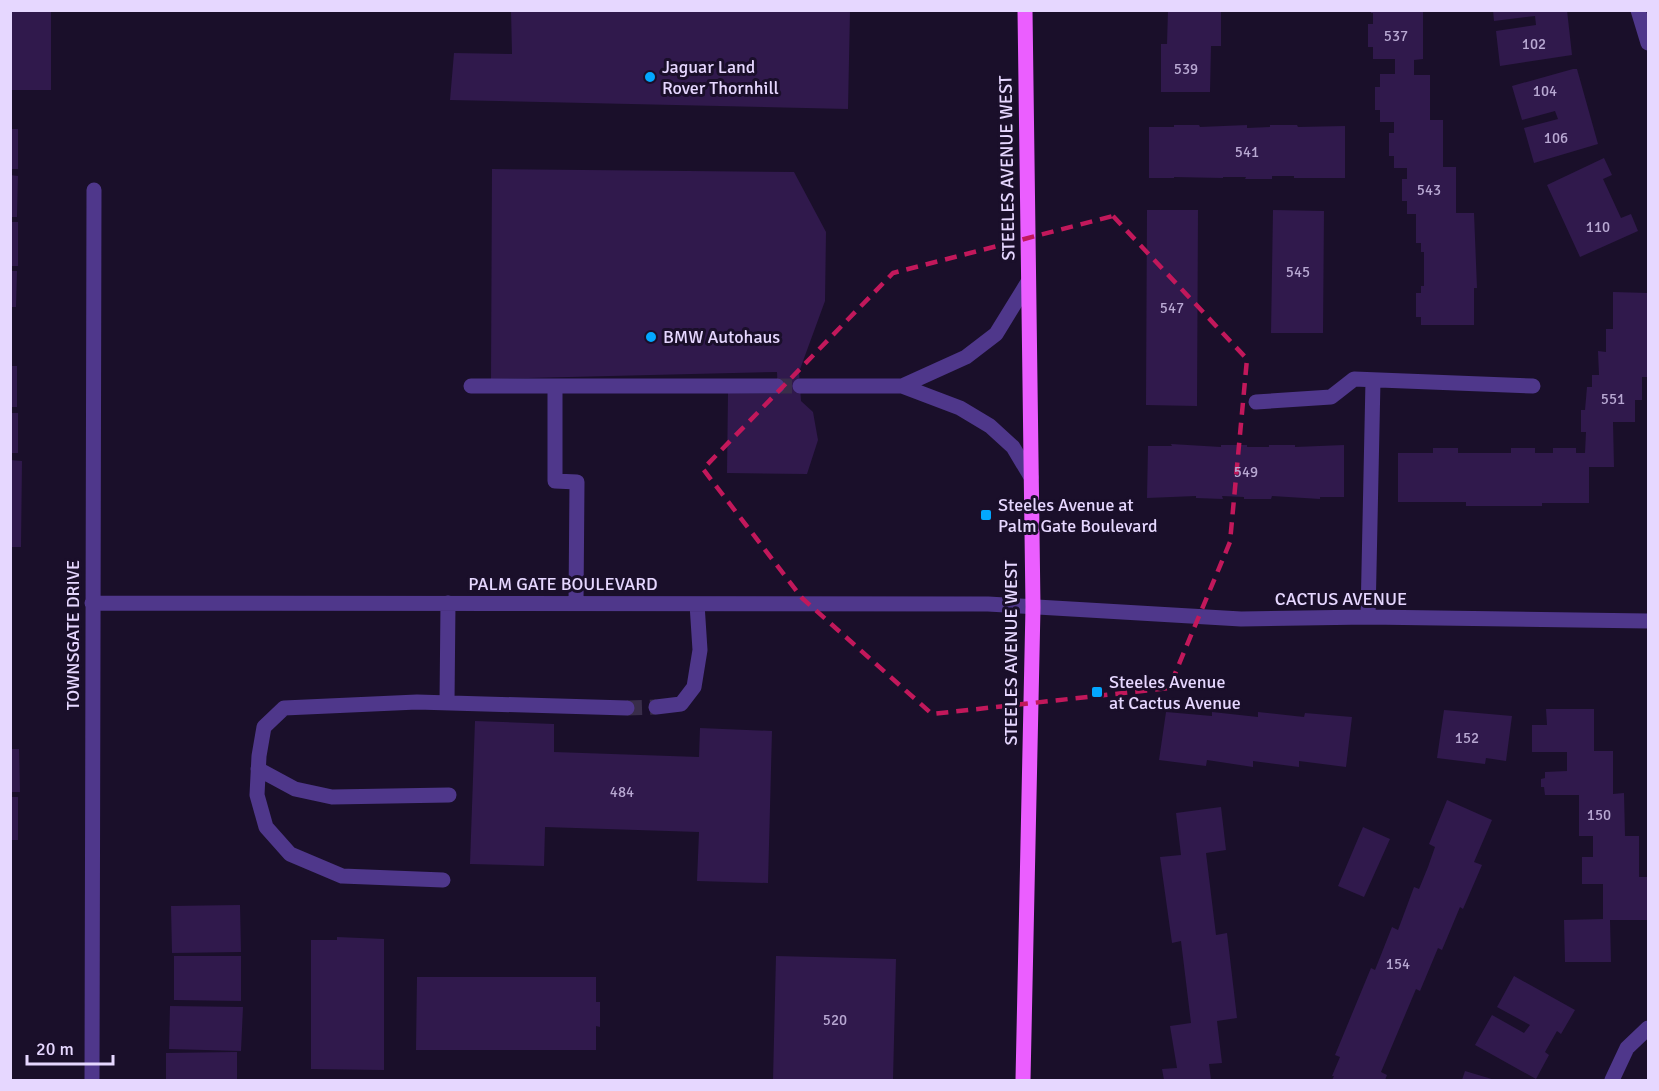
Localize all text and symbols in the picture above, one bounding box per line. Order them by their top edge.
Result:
house number: 537 [1384,27,1408,45]
house number: 102 [1522,35,1546,53]
place label: Jaguar Land Rover Thornhill [662,56,779,99]
house number: 539 [1174,60,1198,78]
marker: Jaguar Land Rover Thornhill [643,70,657,84]
street label: STEELES AVENUE WEST [994,75,1020,261]
house number: 104 [1533,82,1557,100]
house number: 106 [1544,129,1568,147]
house number: 541 [1235,143,1259,161]
house number: 543 [1417,181,1441,199]
house number: 110 [1586,218,1610,236]
house number: 545 [1286,263,1310,281]
house number: 547 [1160,299,1184,317]
place label: BMW Autohaus [663,326,780,348]
marker: BMW Autohaus [644,330,658,344]
house number: 551 [1601,390,1625,408]
house number: 549 [1234,463,1258,481]
place label: Steeles Avenue at Palm Gate Boulevard [998,494,1157,537]
marker: Steeles Avenue at Palm Gate Boulevard [979,508,993,522]
street label: TOWNSGATE DRIVE [62,560,84,710]
street label: STEELES AVENUE WEST [1000,560,1022,746]
street label: PALM GATE BOULEVARD [468,573,658,595]
street label: CACTUS AVENUE [1275,588,1407,610]
place label: Steeles Avenue at Cactus Avenue [1109,671,1241,714]
marker: Steeles Avenue at Cactus Avenue [1090,685,1104,699]
house number: 152 [1455,729,1479,747]
house number: 484 [610,783,634,801]
house number: 150 [1587,806,1611,824]
house number: 154 [1386,955,1410,973]
house number: 520 [823,1011,847,1029]
scale bar [27,1028,112,1066]
text: 20 m [36,1038,74,1060]

